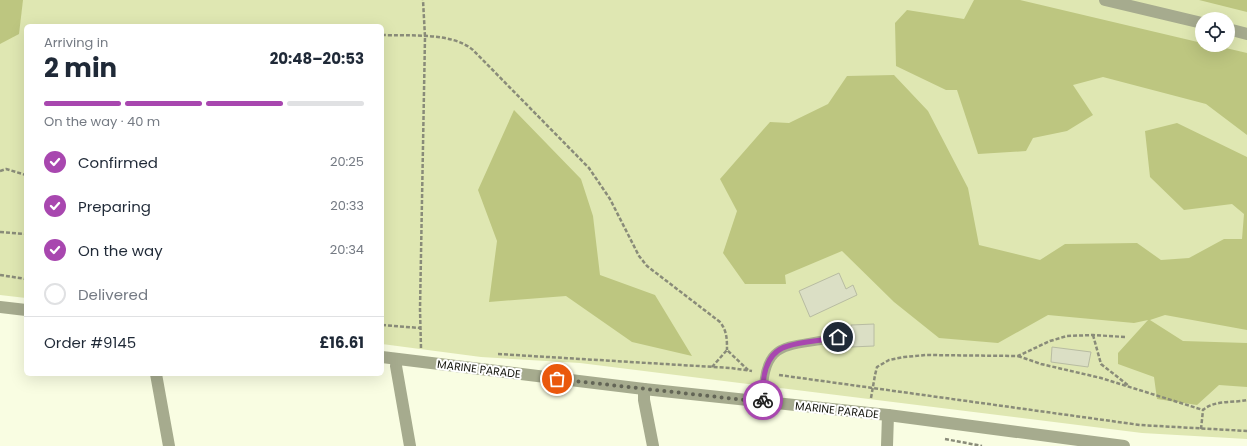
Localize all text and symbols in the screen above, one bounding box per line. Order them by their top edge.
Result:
map controls [1195,12,1235,52]
button: locate [1195,12,1235,52]
text: Arriving in [44,33,108,52]
text: 20:48–20:53 [270,48,364,69]
text: 2 min [44,50,117,86]
text: On the way · 40 m [44,112,160,131]
icon: check [44,151,66,173]
text: Confirmed [78,152,158,173]
text: 20:25 [330,152,364,171]
icon: check [44,195,66,217]
text: Preparing [78,196,151,217]
text: 20:33 [330,196,364,215]
icon: check [44,239,66,261]
text: On the way [78,240,163,261]
text: 20:34 [330,240,364,259]
text: Delivered [78,284,148,305]
pin [821,320,855,354]
icon: home [827,326,849,348]
text: Order #9145 [44,332,136,353]
text: £16.61 [319,332,364,353]
street label: MARINE PARADE [436,356,522,382]
pin [540,362,574,396]
icon: bag [546,368,568,390]
courier [743,380,783,420]
icon: bike [752,389,774,411]
street label: MARINE PARADE [794,398,880,422]

